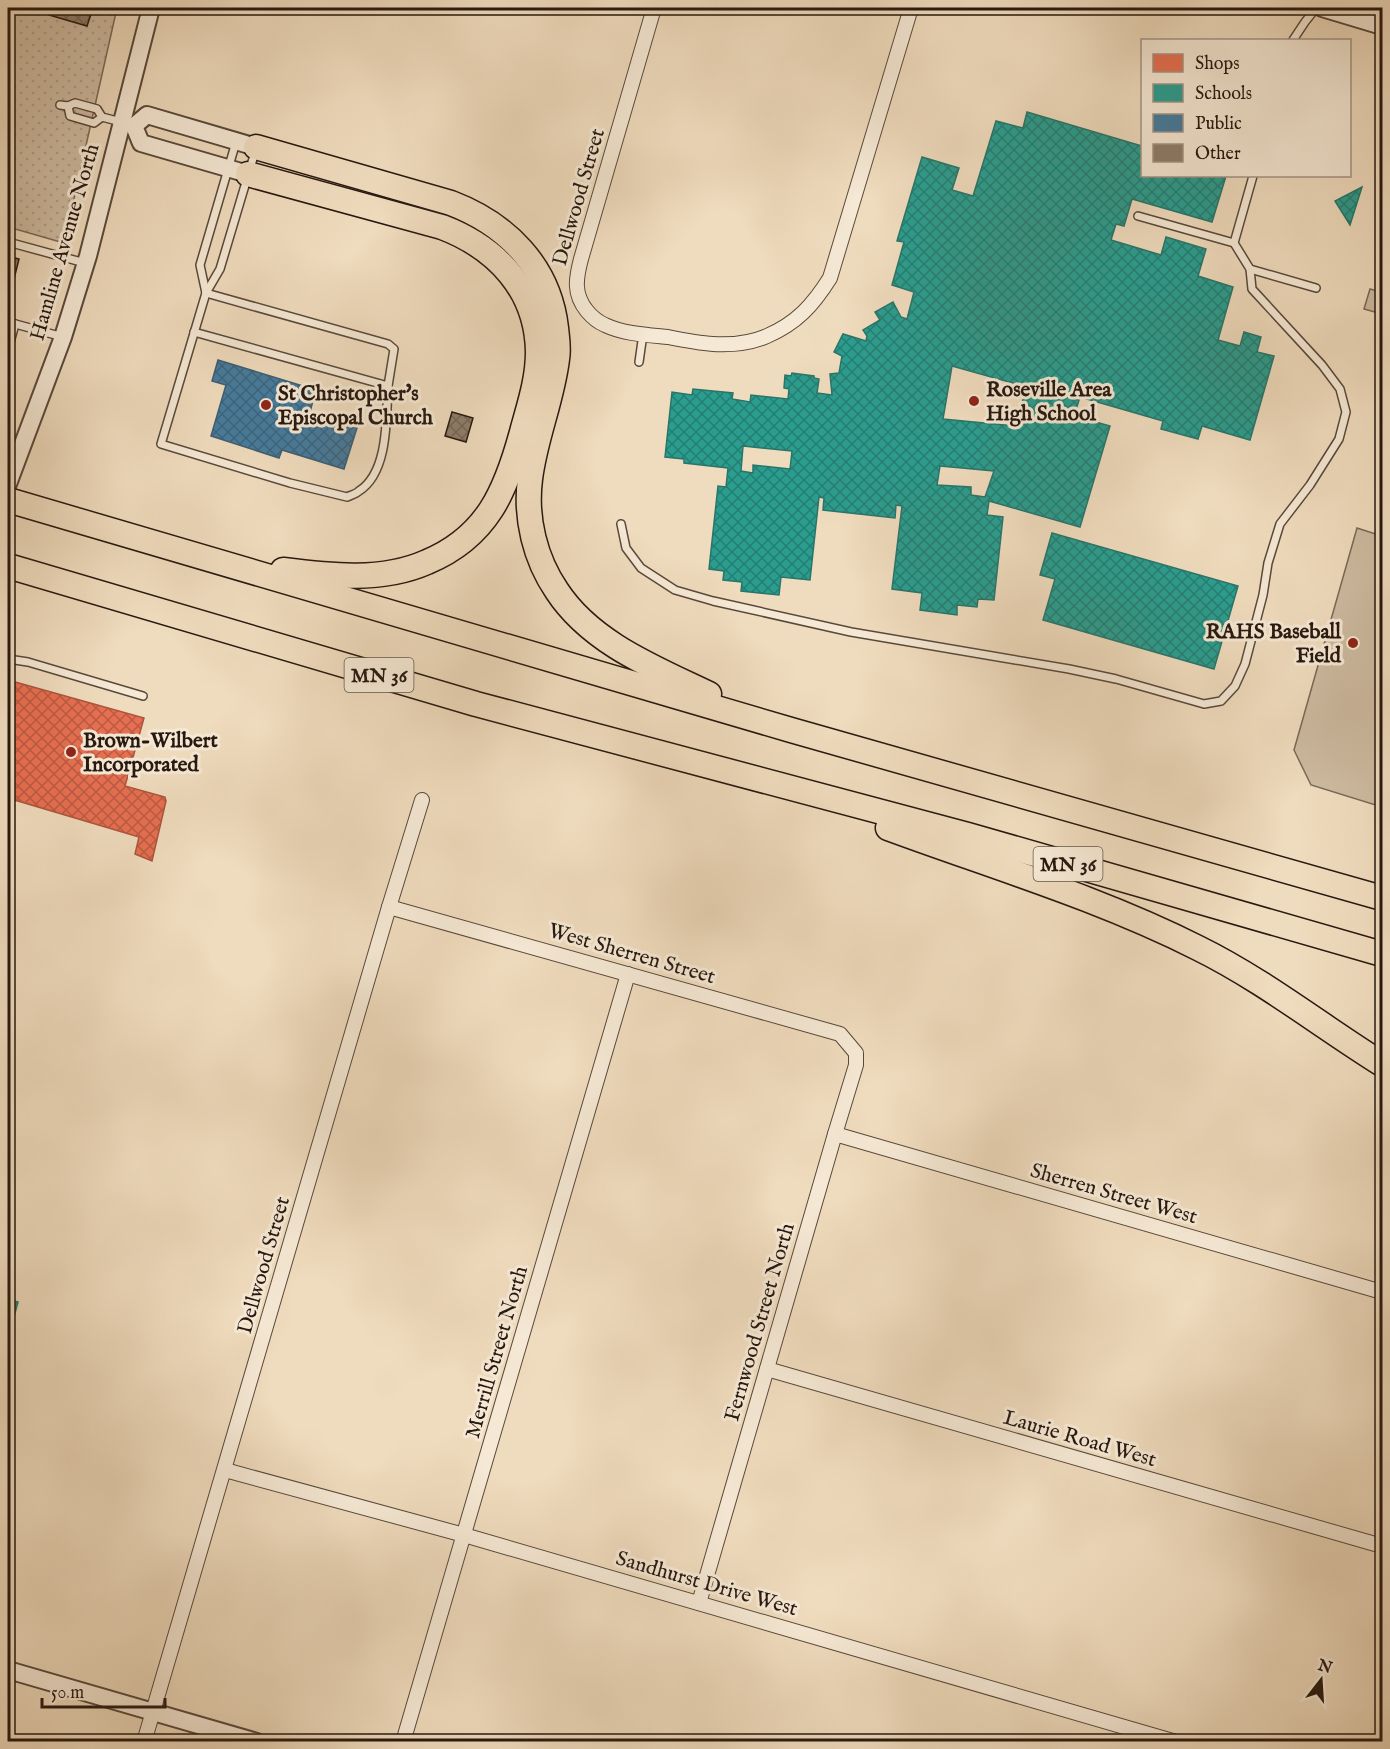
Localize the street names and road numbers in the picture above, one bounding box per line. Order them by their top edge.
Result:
street label: Dellwood Street [547,126,612,269]
street label: Hamline Avenue North [24,141,107,344]
road number: MN 36 [344,658,413,692]
road number: MN 36 [1034,847,1102,881]
street label: West Sherren Street [545,918,718,991]
street label: Sherren Street West [1027,1158,1200,1231]
street label: Dellwood Street [232,1194,297,1337]
street label: Fernwood Street North [719,1220,802,1425]
street label: Merrill Street North [460,1263,535,1442]
street label: Laurie Road West [1000,1405,1159,1474]
street label: Sandhurst Drive West [613,1546,801,1623]

